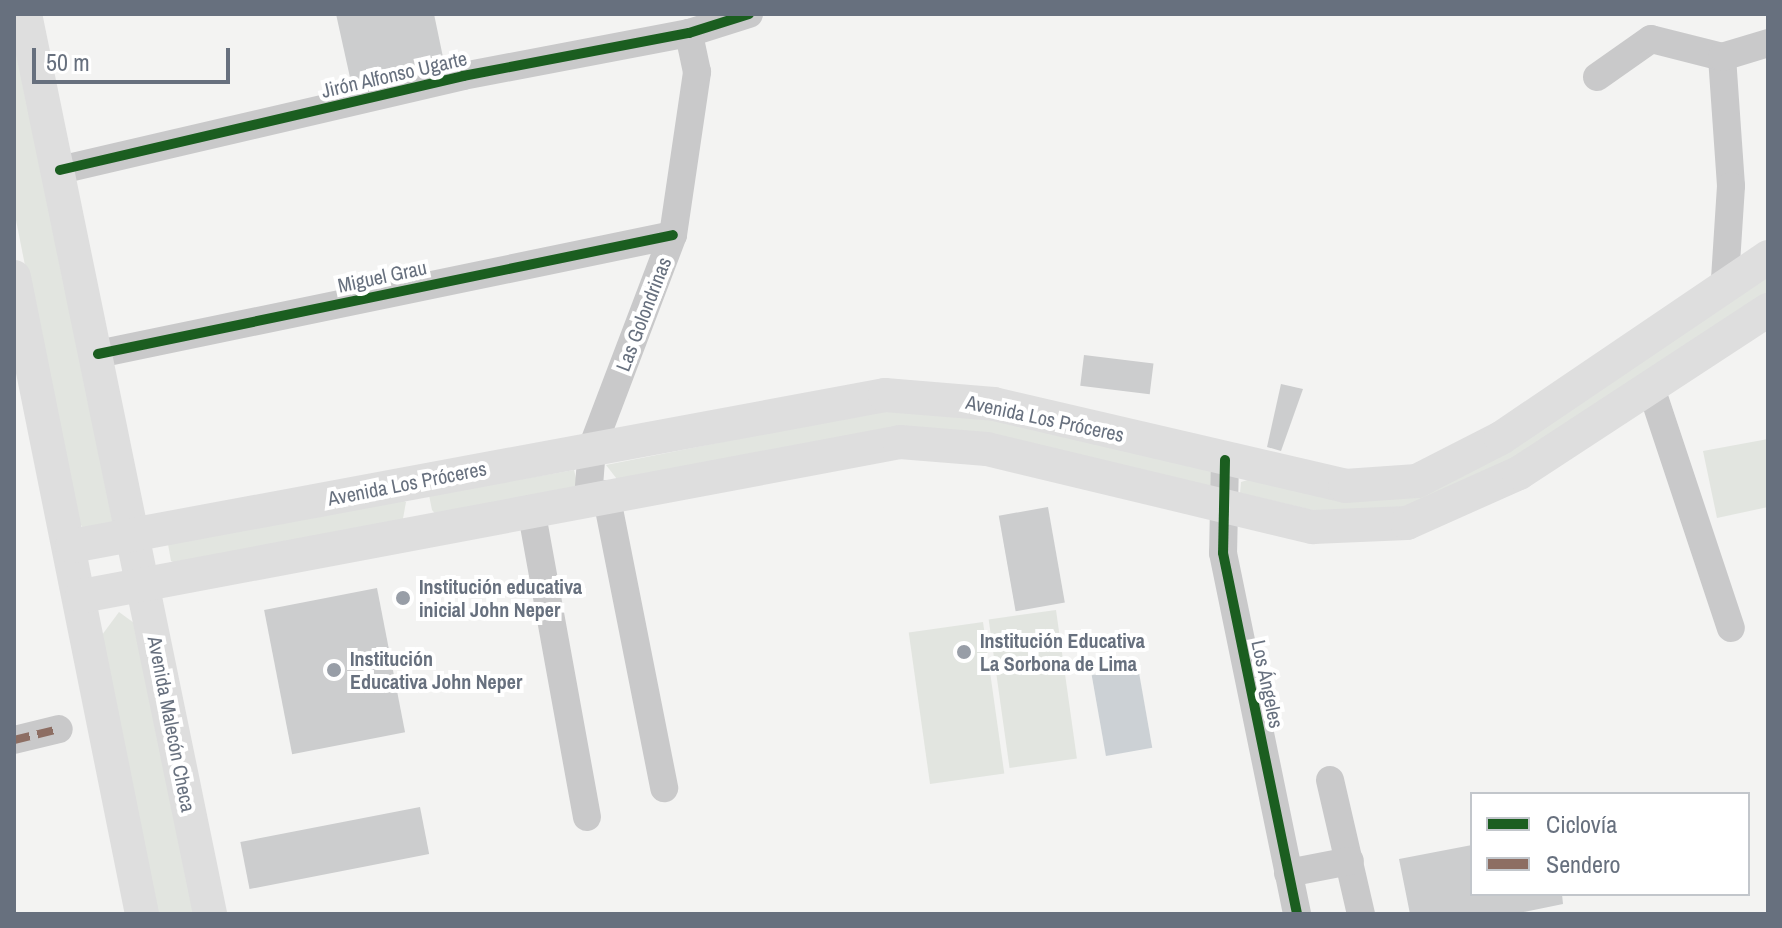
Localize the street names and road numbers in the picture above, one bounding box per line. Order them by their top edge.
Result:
street label: Jirón Alfonso Ugarte [318,45,470,103]
street label: Las Golondrinas [610,254,676,374]
street label: Miguel Grau [335,255,429,297]
street label: Avenida Los Próceres [964,390,1126,446]
street label: Avenida Los Próceres [326,456,488,510]
street label: Avenida Malecón Checa [143,634,201,814]
street label: Los Ángeles [1247,637,1289,731]

